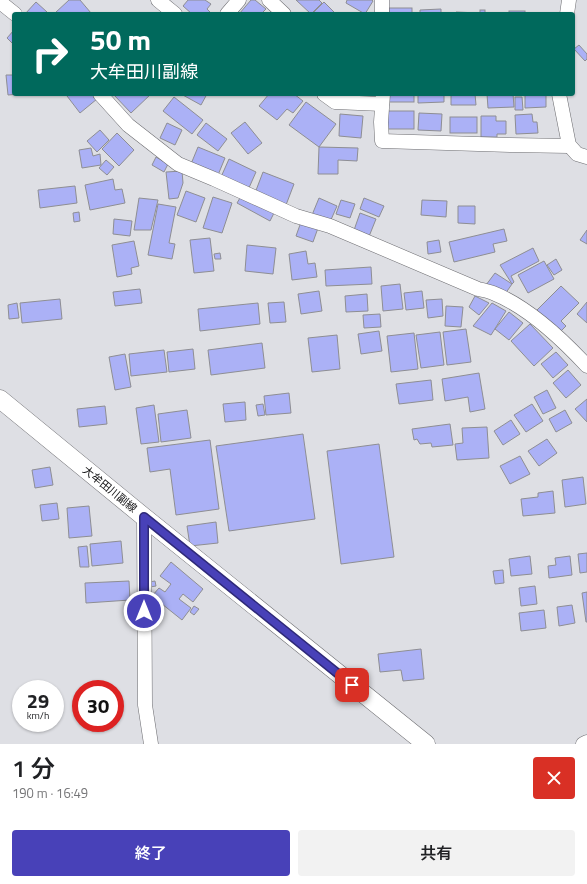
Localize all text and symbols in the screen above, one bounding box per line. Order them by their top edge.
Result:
text: 50 m [90,18,151,61]
icon: right [24,28,76,80]
text: 大牟田川副線 [90,58,198,85]
street label: 大牟田川副線 [79,462,141,516]
position arrow [123,590,165,632]
pin [335,668,369,702]
icon: arrive [341,674,363,696]
speed limit sign: 30 [72,680,124,732]
text: 29 [27,685,49,716]
text: km/h [27,708,49,723]
text: 1 分 [12,750,55,786]
button: close [533,757,575,799]
text: 190 m · 16:49 [12,783,88,803]
button: 終了 [12,830,290,876]
button: 共有 [298,830,575,876]

